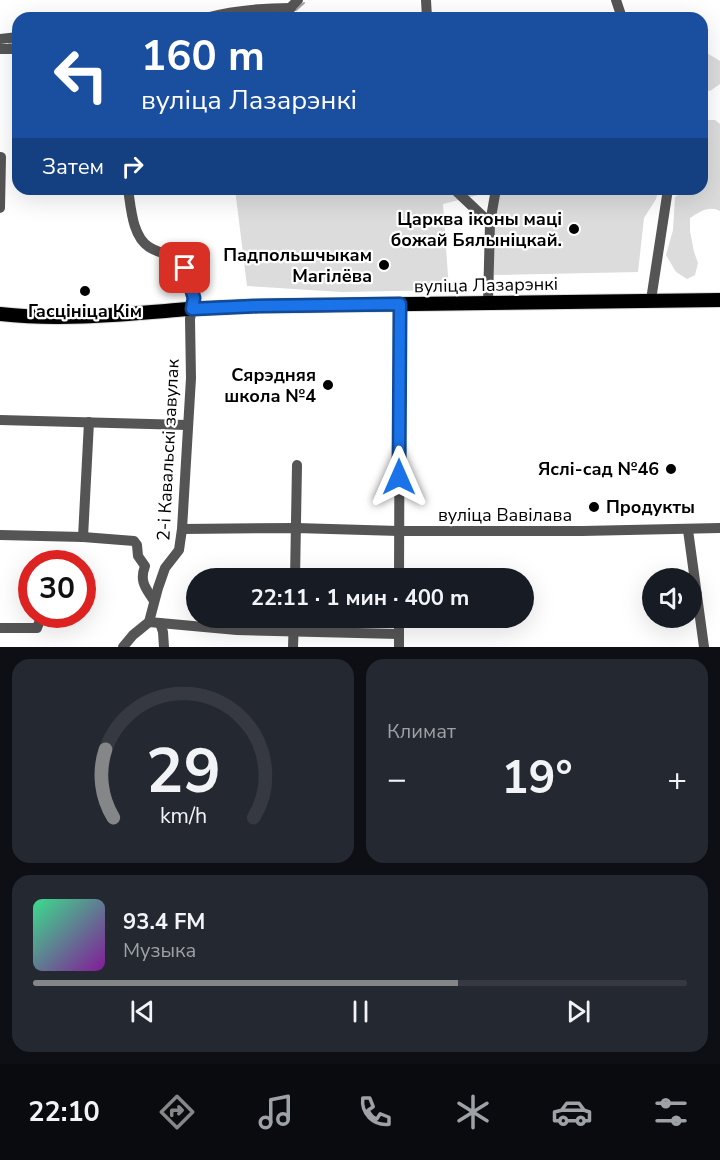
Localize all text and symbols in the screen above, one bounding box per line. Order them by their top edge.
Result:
text: 160 m [141,28,265,85]
icon: left [42,36,120,114]
text: вуліца Лазарэнкі [141,82,357,119]
icon: right [116,150,149,183]
text: Затем [42,152,104,182]
place label: Царква іконы маці божай Бялыніцкай. [391,207,562,252]
marker: Царква іконы маці божай Бялыніцкай. [567,222,581,236]
pin [159,242,210,293]
place label: Падпольшчыкам Магілёва [223,243,372,288]
icon: arrive [168,251,201,284]
marker: Падпольшчыкам Магілёва [377,258,391,272]
street label: вуліца Лазарэнкі [414,272,558,298]
marker: Гасцініца Кім [78,284,92,298]
place label: Гасцініца Кім [28,299,142,323]
street label: 2-і Кавальскі завулак [151,358,185,542]
place label: Сярэдняя школа №4 [224,363,316,408]
marker: Сярэдняя школа №4 [321,378,335,392]
position arrow [367,445,431,509]
place label: Яслі-сад №46 [538,457,659,481]
marker: Яслі-сад №46 [664,462,678,476]
place label: Продукты [606,495,695,519]
marker: Продукты [587,500,601,514]
street label: вуліца Вавілава [438,503,572,527]
speed limit sign: 30 [18,550,96,628]
map controls [642,568,702,628]
button: sound [642,568,702,628]
text: 22:11 · 1 мин · 400 m [251,583,469,613]
text: Климат [387,718,456,745]
text: 29 [146,729,220,814]
text: 19° [501,748,573,809]
text: − [387,757,407,802]
text: + [667,757,687,802]
text: km/h [159,801,207,831]
text: 93.4 FM [123,907,205,937]
text: Музыка [123,937,196,964]
icon: previous [126,995,159,1028]
icon: pause [344,995,377,1028]
icon: next [562,995,595,1028]
icon: directions [156,1091,198,1133]
icon: music [255,1091,297,1133]
icon: phone [354,1091,396,1133]
icon: climate [452,1091,494,1133]
icon: car [551,1091,593,1133]
icon: filters [650,1091,692,1133]
text: 22:10 [28,1094,100,1131]

